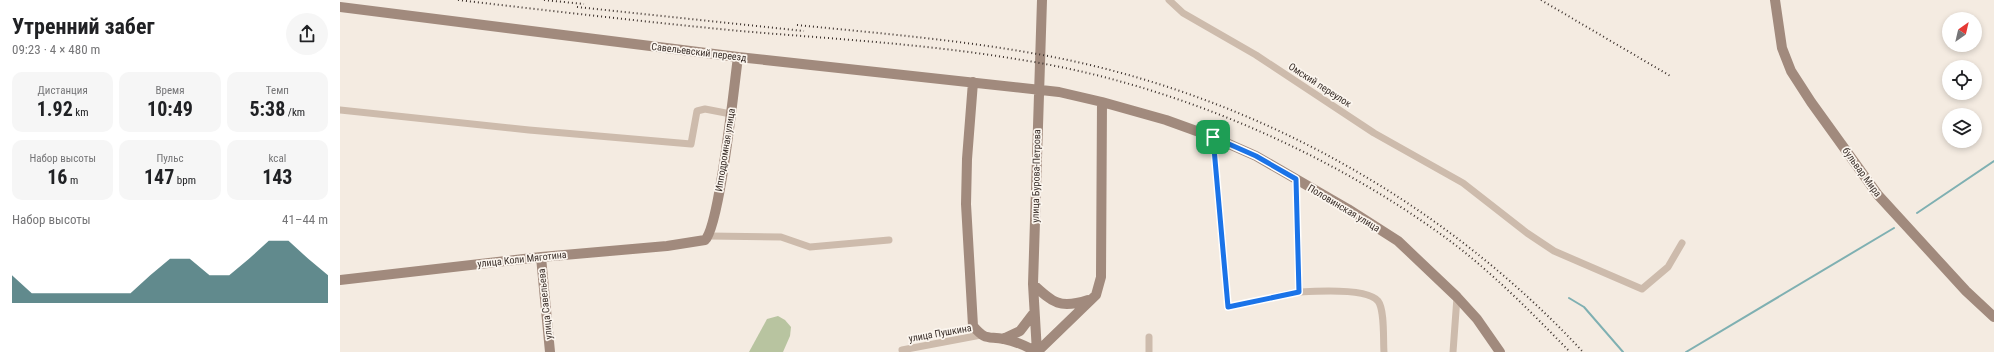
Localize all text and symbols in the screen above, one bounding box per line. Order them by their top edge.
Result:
north arrow [1942,12,1982,52]
map controls [1942,12,1982,148]
button: share [286,13,328,55]
text: Утренний забег [12,14,155,39]
street label: Савельевский переезд [651,41,748,63]
text: 09:23 · 4 × 480 m [12,42,100,57]
button: locate [1942,60,1982,100]
street label: Омский переулок [1287,61,1354,109]
text: Дистанция [38,84,88,97]
text: Время [155,84,184,97]
text: Темп [266,84,289,97]
text: 1.92 [37,97,73,121]
text: 10:49 [147,97,193,121]
text: 5:38 [250,97,285,121]
text: km [73,106,89,119]
text: /km [285,106,305,119]
street label: Ипподромная улица [713,107,737,192]
button: layers [1942,108,1982,148]
pin [1196,120,1230,154]
icon: arrive [1202,126,1224,148]
street label: улица Бурова-Петрова [1030,129,1042,223]
street label: бульвар Мира [1840,145,1884,199]
text: Набор высоты [29,152,96,165]
text: Пульс [156,152,184,165]
text: kcal [268,152,286,165]
text: 16 [47,165,67,189]
text: 147 [144,165,174,189]
text: 143 [262,165,292,189]
text: m [67,174,78,187]
text: bpm [174,174,196,187]
street label: Половинская улица [1306,182,1382,234]
text: Набор высоты [12,212,91,227]
text: 41–44 m [282,212,328,227]
street label: улица Коли Мяготина [477,249,567,269]
street label: улица Савельева [536,268,554,340]
street label: улица Пушкина [908,322,973,344]

